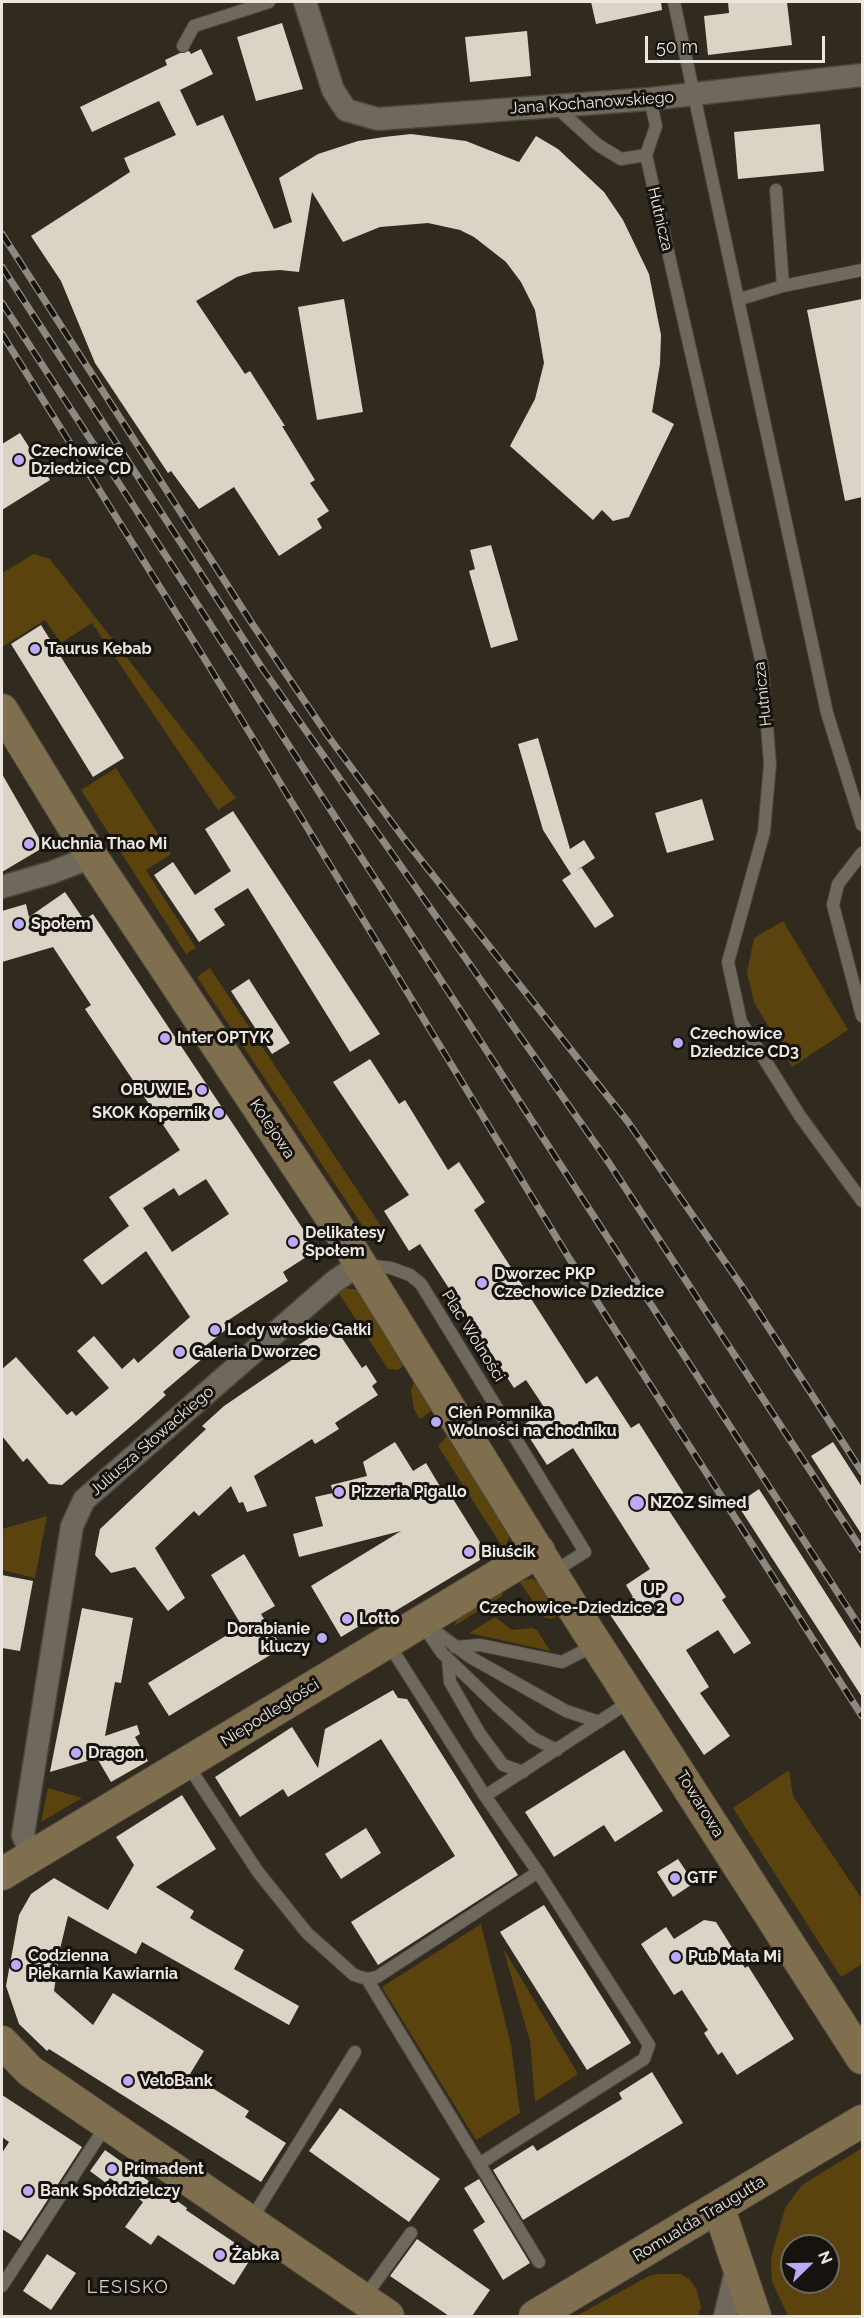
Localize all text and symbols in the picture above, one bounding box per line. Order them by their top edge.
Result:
scale bar [648,24,828,62]
text: 50 m [656,36,698,57]
street label: Jana Kochanowskiego [509,88,675,118]
street label: Hutnicza [643,185,677,253]
place label: Czechowice Dziedzice CD [31,441,131,479]
marker: Czechowice Dziedzice CD [12,453,26,467]
place label: Taurus Kebab [47,639,152,659]
marker: Taurus Kebab [28,642,42,656]
street label: Hutnicza [750,661,776,727]
place label: Kuchnia Thao Mi [41,834,167,854]
marker: Kuchnia Thao Mi [22,837,36,851]
place label: Społem [31,914,91,934]
marker: Społem [12,917,26,931]
place label: Czechowice Dziedzice CD3 [690,1024,799,1062]
place label: Inter OPTYK [177,1028,270,1048]
marker: Inter OPTYK [158,1031,172,1045]
marker: Czechowice Dziedzice CD3 [671,1036,685,1050]
place label: OBUWIE. [120,1080,190,1100]
marker: OBUWIE. [195,1083,209,1097]
street label: Kolejowa [245,1096,299,1162]
place label: SKOK Kopernik [92,1103,207,1123]
marker: SKOK Kopernik [212,1106,226,1120]
place label: Delikatesy Społem [305,1223,385,1261]
marker: Delikatesy Społem [286,1235,300,1249]
place label: Dworzec PKP Czechowice Dziedzice [494,1264,664,1302]
marker: Dworzec PKP Czechowice Dziedzice [475,1276,489,1290]
street label: Plac Wolności [437,1287,509,1385]
place label: Lody włoskie Gałki [227,1320,371,1340]
marker: Lody włoskie Gałki [208,1323,222,1337]
place label: Galeria Dworzec [192,1342,318,1362]
marker: Galeria Dworzec [173,1345,187,1359]
street label: Juliusza Słowackiego [86,1382,218,1500]
place label: Cień Pomnika Wolności na chodniku [448,1403,617,1441]
marker: Cień Pomnika Wolności na chodniku [429,1415,443,1429]
place label: Pizzeria Pigallo [351,1482,467,1502]
marker: Pizzeria Pigallo [332,1485,346,1499]
place label: NZOZ Simed [650,1493,746,1513]
marker: NZOZ Simed [628,1494,646,1512]
place label: Biuścik [481,1542,536,1562]
marker: Biuścik [462,1545,476,1559]
place label: UP Czechowice-Dziedzice 2 [479,1580,665,1618]
marker: UP Czechowice-Dziedzice 2 [670,1592,684,1606]
place label: Lotto [359,1609,400,1629]
marker: Lotto [340,1612,354,1626]
place label: Dorabianie kluczy [227,1619,310,1657]
marker: Dorabianie kluczy [315,1631,329,1645]
street label: Niepodległości [217,1675,323,1751]
place label: Dragon [88,1743,144,1763]
marker: Dragon [69,1746,83,1760]
street label: Towarowa [672,1767,728,1841]
place label: GTF [687,1868,718,1888]
marker: GTF [668,1871,682,1885]
place label: Codzienna Piekarnia Kawiarnia [28,1946,178,1984]
place label: Pub Mała Mi [688,1947,781,1967]
marker: Pub Mała Mi [669,1950,683,1964]
marker: Codzienna Piekarnia Kawiarnia [9,1958,23,1972]
place label: VeloBank [140,2071,213,2091]
marker: VeloBank [121,2074,135,2088]
place label: Primadent [124,2159,204,2179]
marker: Primadent [105,2162,119,2176]
street label: Romualda Traugutta [629,2172,769,2266]
place label: Bank Spółdzielczy [40,2181,180,2201]
marker: Bank Spółdzielczy [21,2184,35,2198]
north arrow [780,2234,840,2294]
place label: Żabka [232,2245,279,2265]
marker: Żabka [213,2248,227,2262]
text: N [814,2248,836,2267]
district label: LESISKO [87,2277,169,2299]

